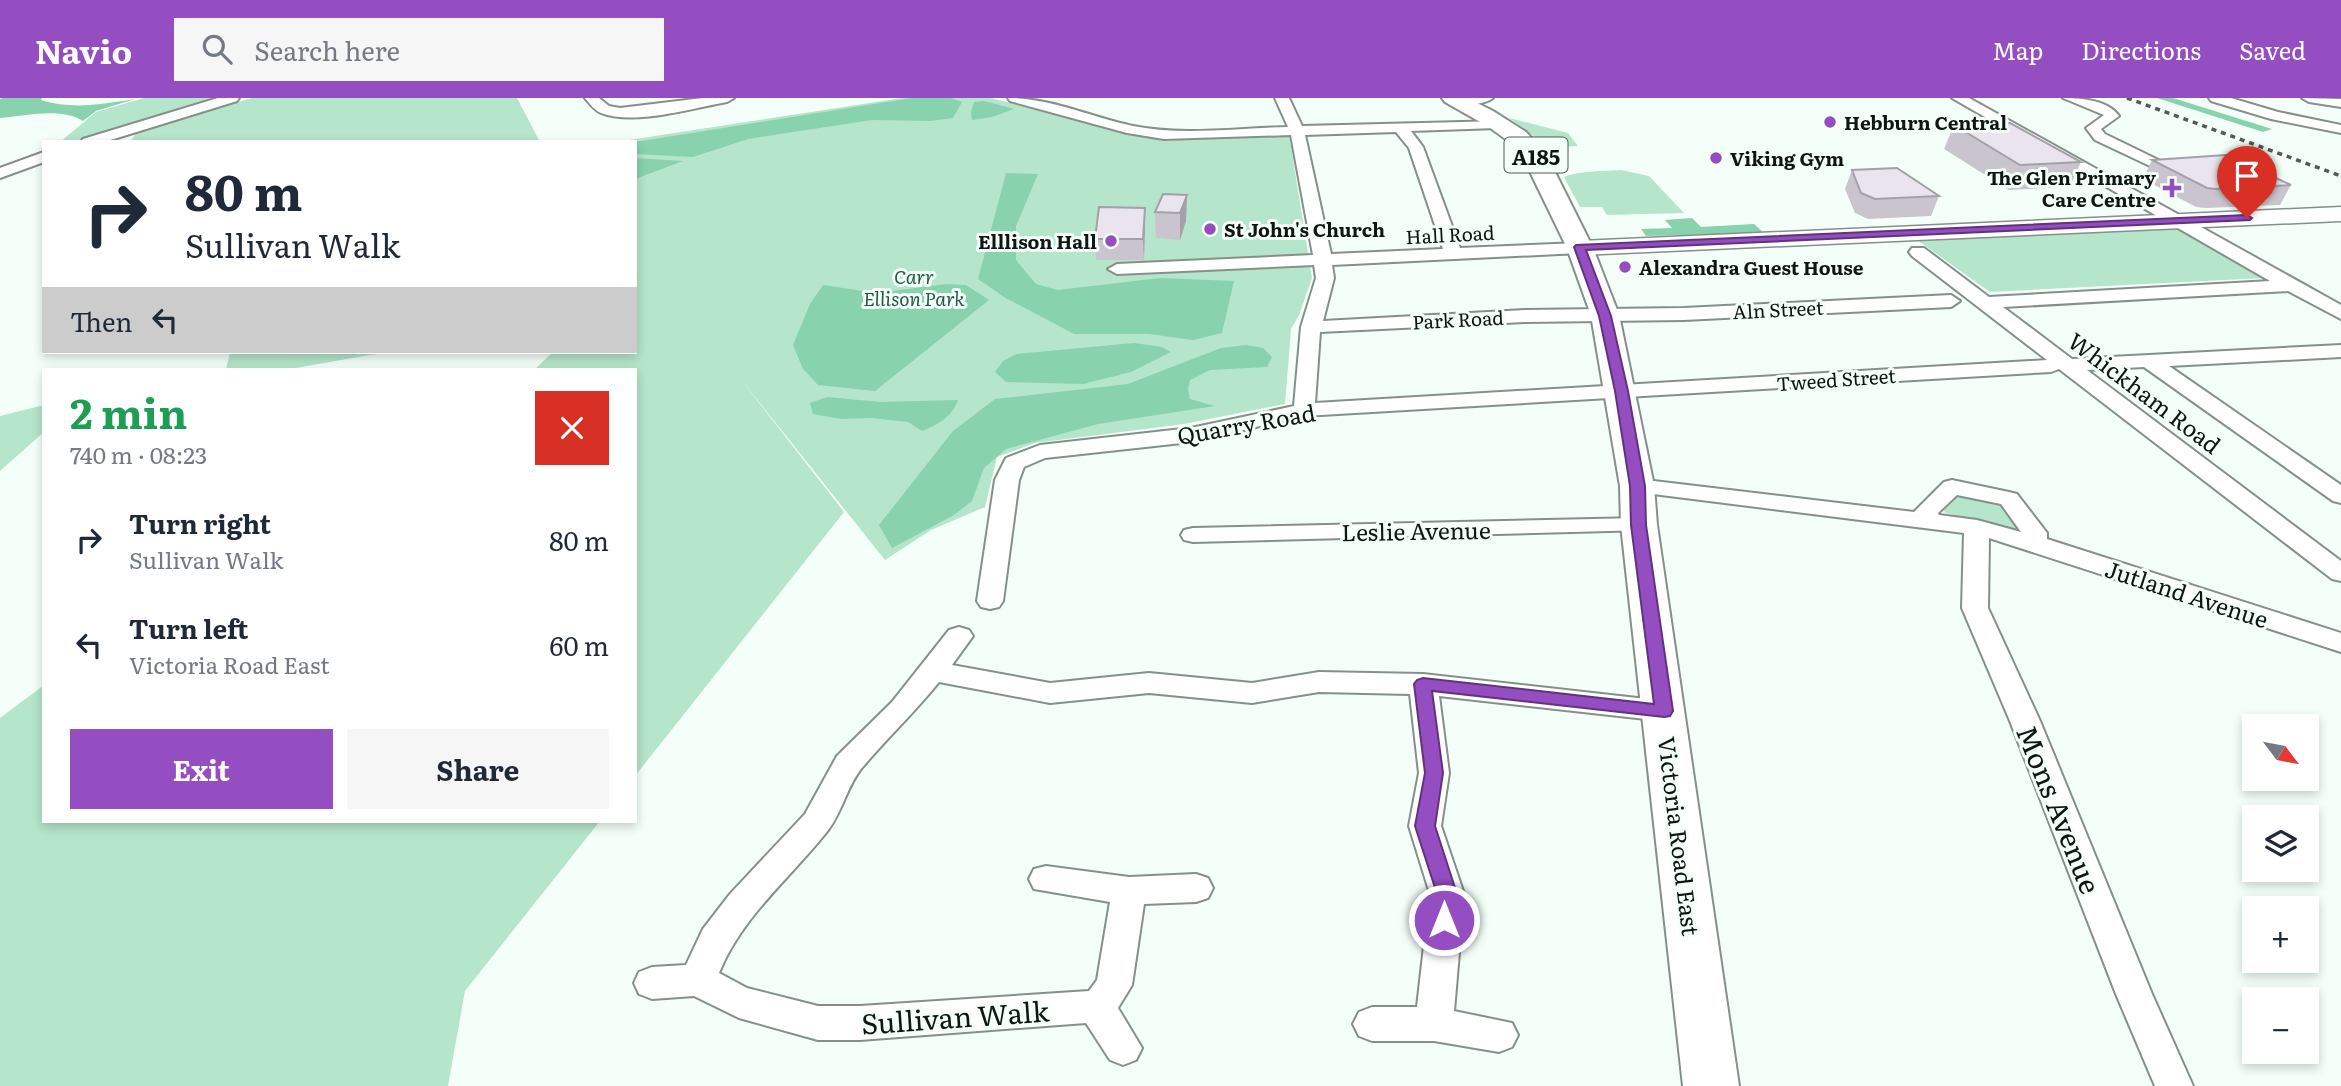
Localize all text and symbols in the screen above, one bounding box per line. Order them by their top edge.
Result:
search box [174,18,664,81]
text: Navio [35,25,132,74]
icon: search [198,30,236,68]
text: Search here [254,30,400,69]
text: Map [1992,32,2043,67]
text: Directions [2081,32,2201,67]
text: Saved [2239,32,2306,67]
place label: Hebburn Central [1844,108,2007,136]
marker: Hebburn Central [1822,114,1838,130]
road number: A185 [1504,138,1568,172]
place label: Viking Gym [1730,144,1844,172]
pin [2217,146,2277,218]
marker: Viking Gym [1708,150,1724,166]
text: 80 m [185,153,303,226]
icon: arrive [2228,157,2266,195]
place label: The Glen Primary Care Centre [1987,163,2156,213]
icon: right [70,168,161,259]
marker: The Glen Primary Care Centre [2162,178,2182,198]
place label: St John's Church [1224,215,1385,243]
street label: Hall Road [1405,218,1495,250]
text: Sullivan Walk [185,220,400,268]
marker: St John's Church [1202,221,1218,237]
place label: Elllison Hall [978,227,1097,255]
marker: Elllison Hall [1103,233,1119,249]
place label: Alexandra Guest House [1639,253,1864,281]
marker: Alexandra Guest House [1617,259,1633,275]
park label: Carr Ellison Park [863,262,965,312]
street label: Aln Street [1732,293,1824,325]
text: Then [70,301,132,340]
icon: left [146,301,184,339]
street label: Park Road [1412,303,1505,335]
street label: Whickham Road [2062,323,2228,461]
street label: Tweed Street [1775,361,1897,397]
text: 2 min [70,380,187,442]
button: close [535,391,609,465]
street label: Quarry Road [1174,394,1318,452]
text: 740 m · 08:23 [70,437,207,471]
text: Turn right [129,503,271,542]
street label: Leslie Avenue [1341,512,1491,548]
text: 80 m [549,520,609,559]
icon: right [70,521,108,559]
text: Sullivan Walk [129,542,284,576]
street label: Jutland Avenue [2101,551,2273,635]
text: Turn left [129,608,248,647]
text: 60 m [550,625,609,664]
icon: left [70,626,108,664]
text: Victoria Road East [129,647,329,681]
north arrow [2242,714,2319,791]
map controls [2242,714,2319,1064]
street label: Mons Avenue [2007,718,2113,900]
button: Exit [70,729,333,809]
button: Share [347,729,609,809]
street label: Victoria Road East [1651,734,1709,938]
button: layers [2242,805,2319,882]
position arrow [1407,883,1481,957]
button: + [2242,896,2319,973]
button: − [2242,987,2319,1064]
street label: Sullivan Walk [860,988,1051,1044]

